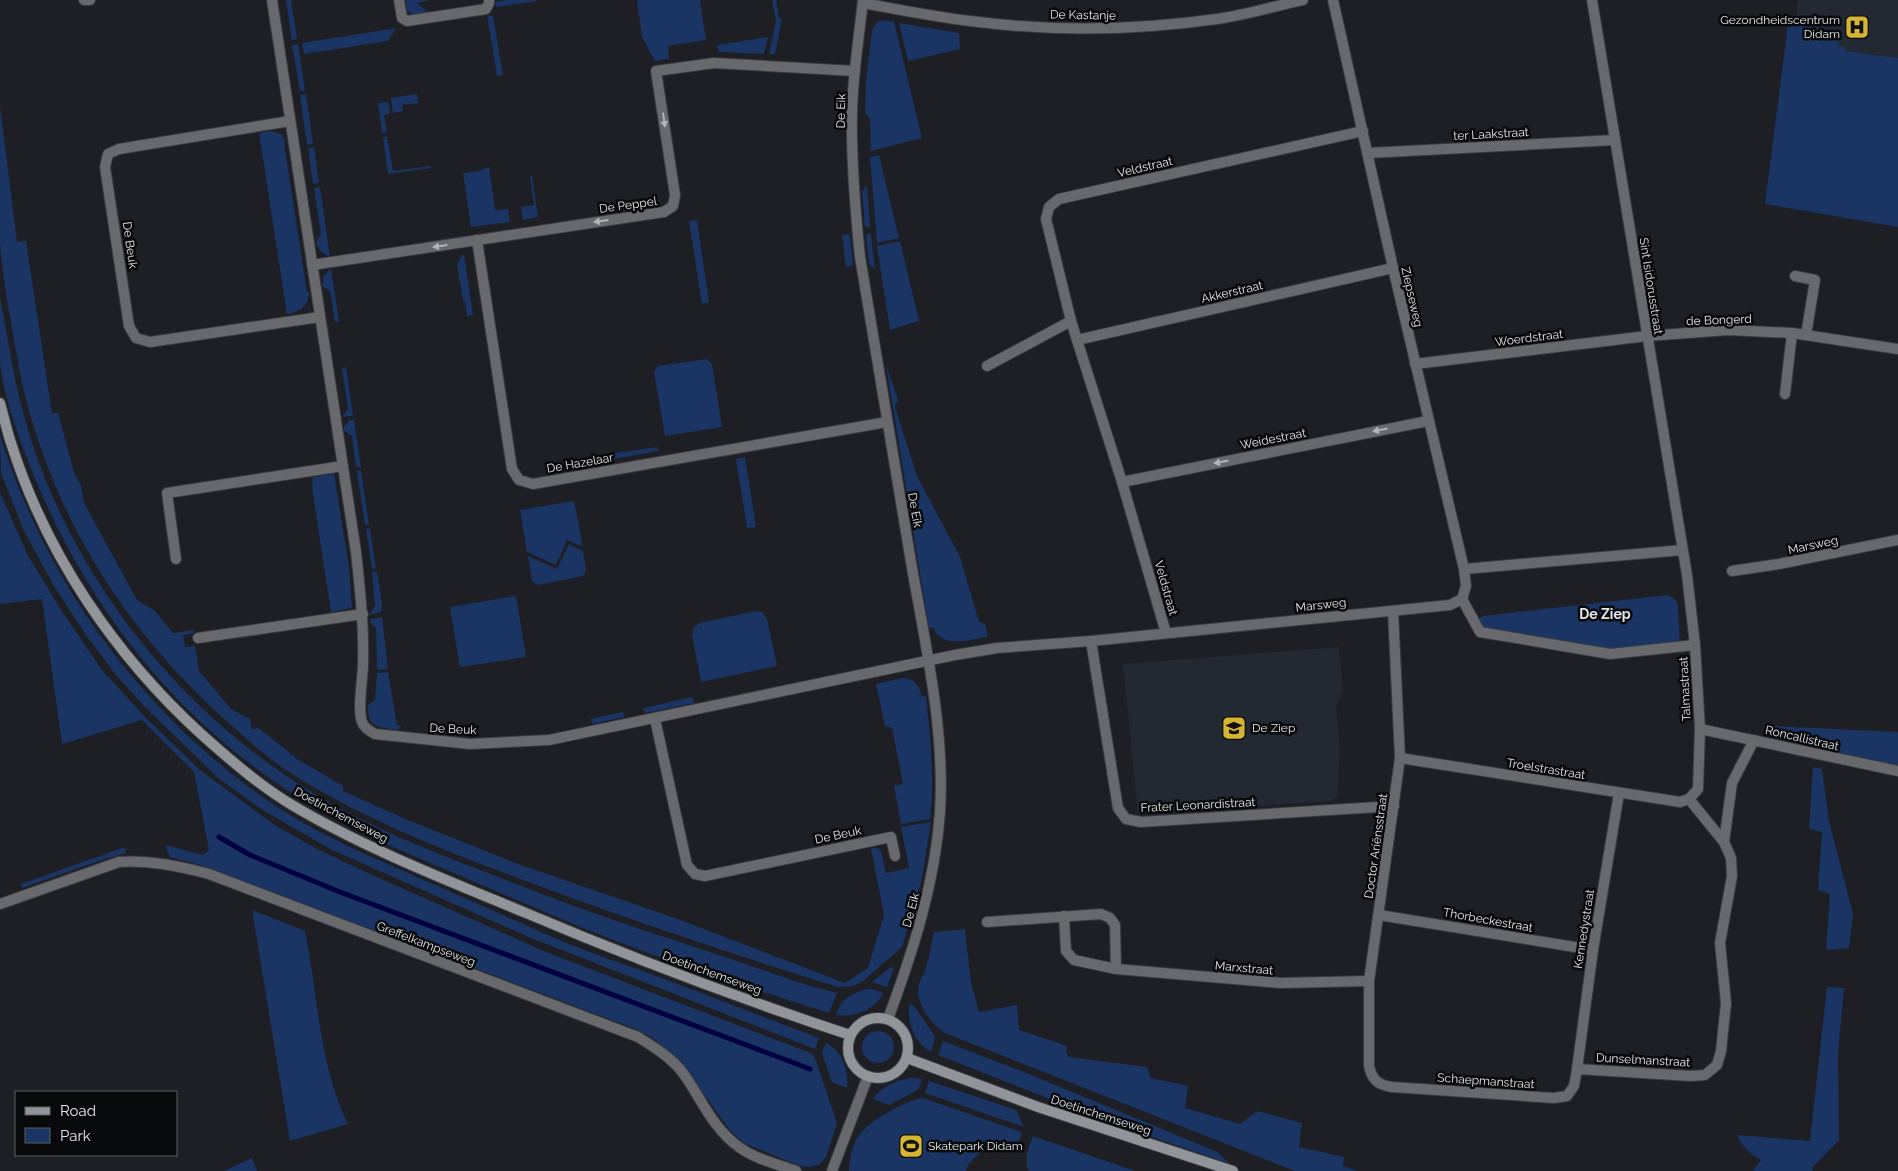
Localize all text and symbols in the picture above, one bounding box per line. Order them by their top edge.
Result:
street label: De Kastanje [1050,7,1116,23]
place label: Gezondheidscentrum Didam [1720,13,1840,41]
hospital icon: Gezondheidscentrum Didam [1844,14,1870,40]
street label: De Eik [834,93,848,129]
one-way arrow [660,112,668,128]
street label: ter Laakstraat [1453,125,1529,143]
street label: Veldstraat [1116,154,1174,180]
street label: De Peppel [598,194,659,216]
one-way arrow [592,217,608,225]
street label: De Beuk [120,221,140,270]
street label: Sint Isidorusstraat [1636,236,1666,336]
one-way arrow [432,242,448,250]
street label: Ziepseweg [1398,266,1426,328]
street label: Akkerstraat [1200,278,1264,306]
street label: de Bongerd [1686,312,1752,328]
street label: Woerdstraat [1494,327,1564,349]
street label: Weidestraat [1239,426,1307,452]
one-way arrow [1372,427,1388,435]
street label: De Hazelaar [546,450,615,476]
one-way arrow [1213,458,1228,466]
street label: De Eik [905,492,925,529]
street label: Marsweg [1787,533,1839,557]
street label: Veldstraat [1152,559,1180,617]
street label: Marsweg [1295,595,1347,615]
district label: De Ziep [1579,606,1631,622]
street label: Talmastraat [1676,656,1694,722]
school or university icon: De Ziep [1221,715,1247,741]
street label: De Beuk [429,721,478,737]
place label: De Ziep [1252,721,1295,735]
street label: Roncallistraat [1764,723,1840,753]
street label: Troelstrastraat [1506,756,1586,782]
street label: Doetinchemseweg [292,784,390,846]
street label: Doctor Ariënsstraat [1362,793,1390,899]
street label: Frater Leonardistraat [1140,795,1256,815]
street label: De Beuk [813,823,863,847]
street label: Kennedystraat [1571,888,1597,970]
street label: De Eik [900,891,922,929]
street label: Thorbeckestraat [1442,905,1534,935]
street label: Greffelkampseweg [375,919,477,969]
street label: Doetinchemseweg [660,949,764,997]
street label: Marxstraat [1214,958,1274,978]
street label: Dunselmanstraat [1595,1051,1691,1069]
street label: Schaepmanstraat [1437,1071,1535,1091]
legend [15,1091,178,1156]
street label: Doetinchemseweg [1049,1092,1153,1138]
text: Road [60,1102,96,1120]
text: Park [60,1127,91,1145]
sports icon: Skatepark Didam [898,1133,924,1159]
place label: Skatepark Didam [928,1139,1023,1153]

